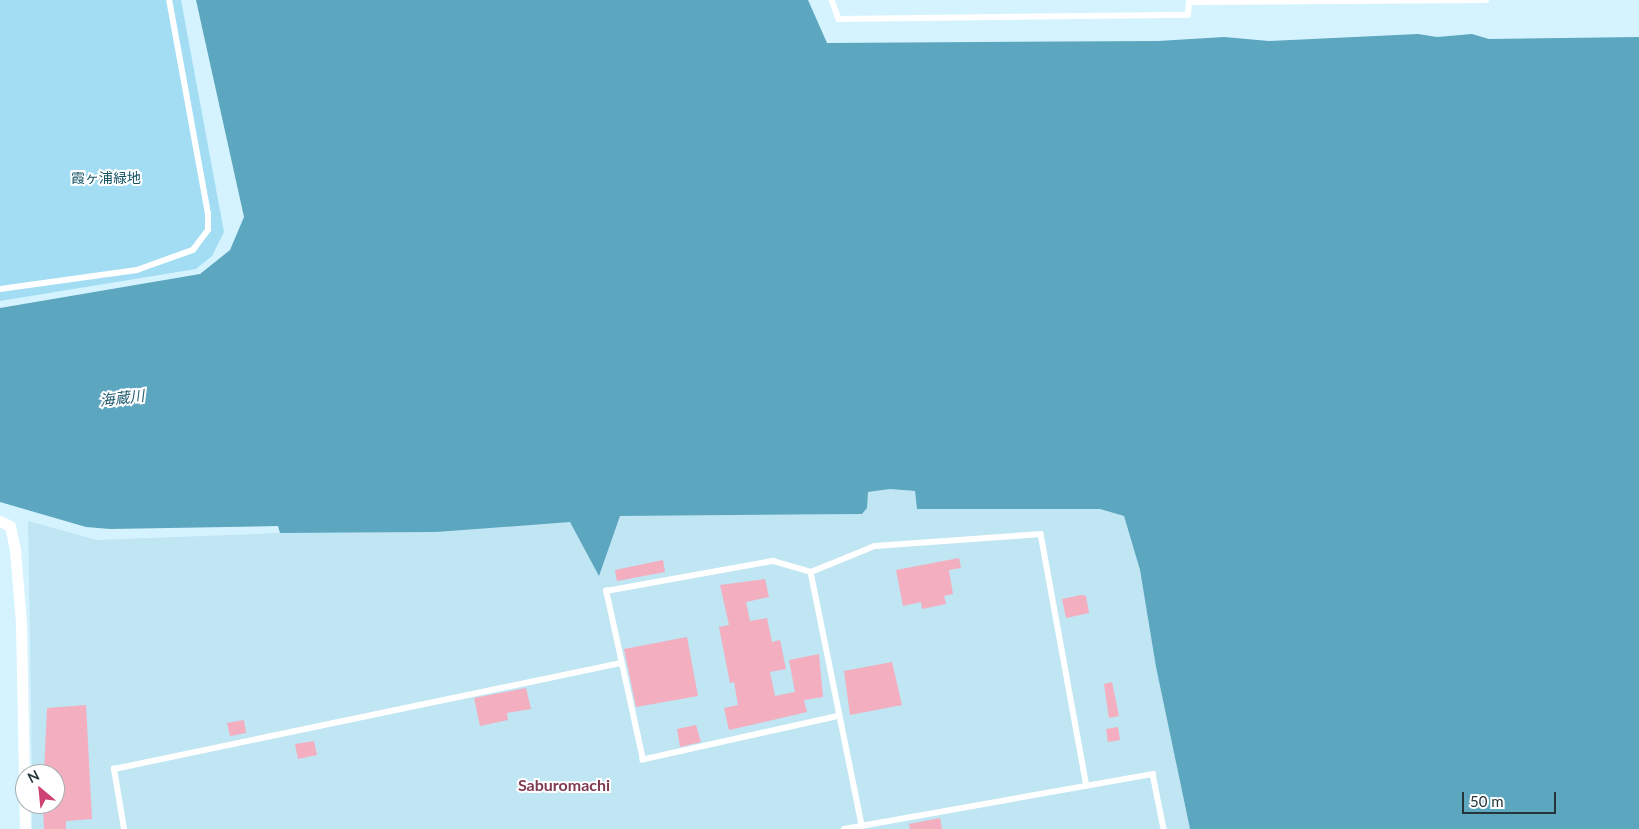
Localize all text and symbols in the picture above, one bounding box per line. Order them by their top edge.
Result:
park label: 霞ヶ浦緑地 [71,170,141,186]
water label: 海蔵川 [99,386,145,410]
north arrow [15,764,65,814]
text: N [24,766,42,786]
district label: Saburomachi [518,775,610,795]
scale bar [1464,782,1558,814]
text: 50 m [1470,792,1504,810]

